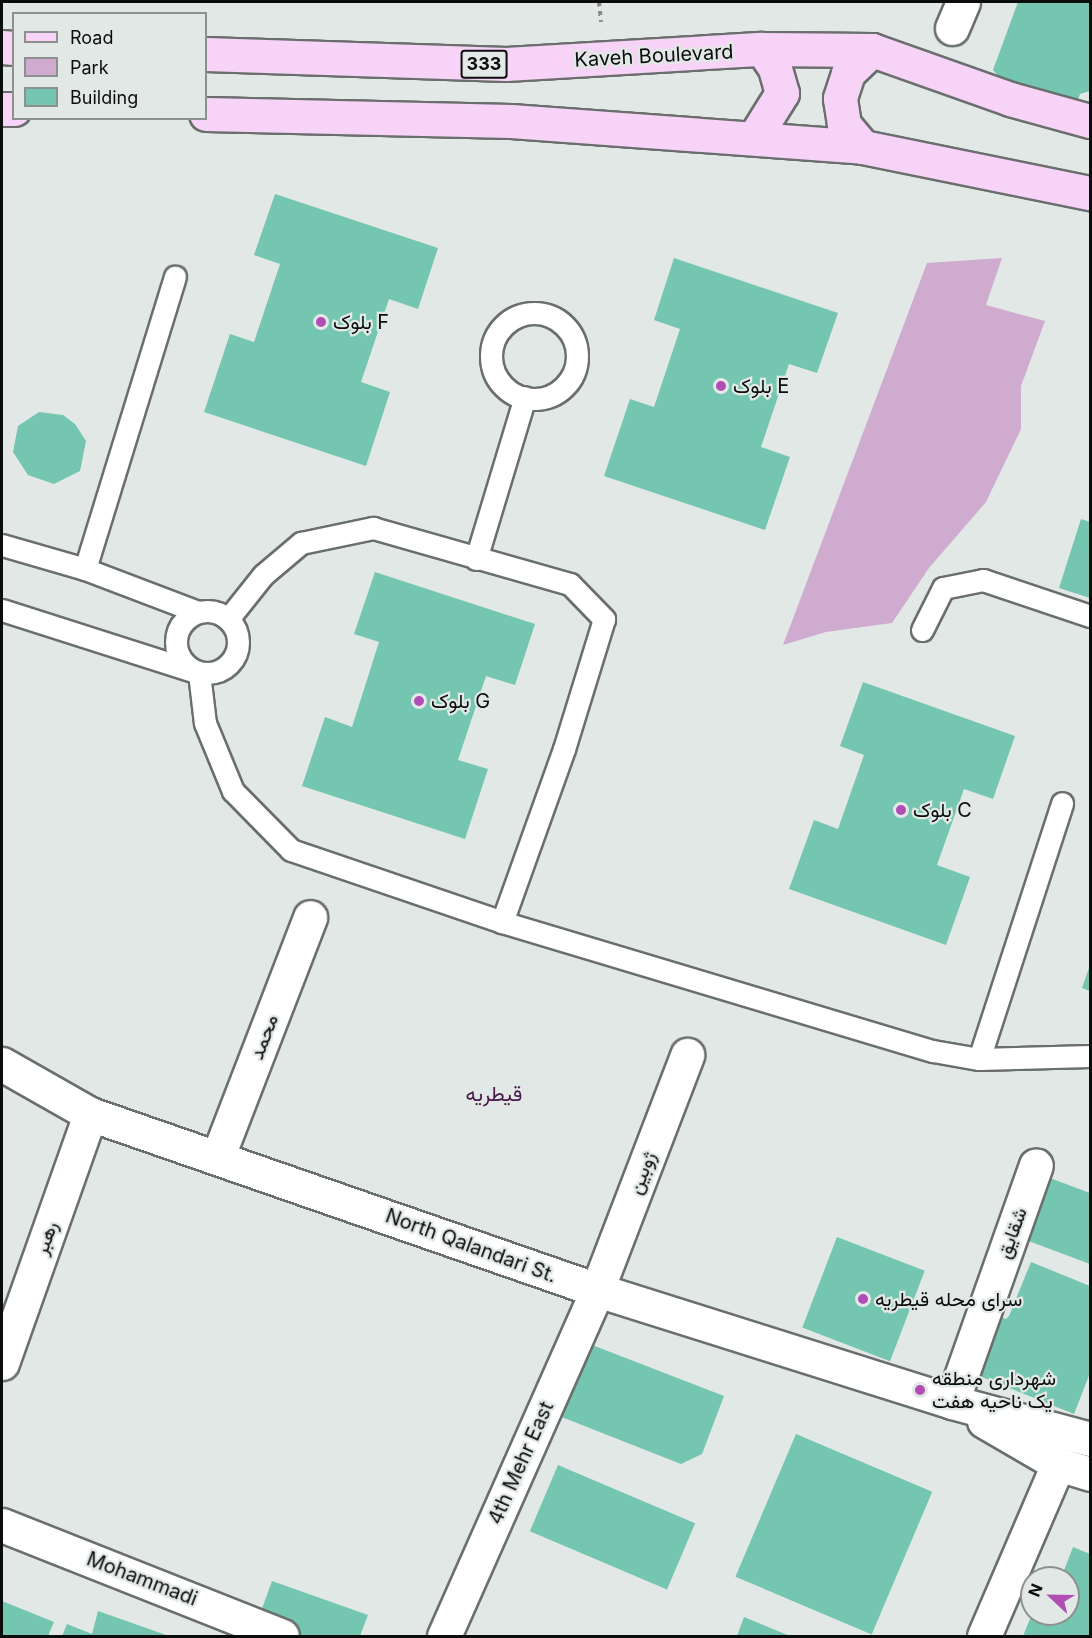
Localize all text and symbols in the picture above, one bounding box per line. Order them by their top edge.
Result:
legend [12,12,207,120]
text: Road [70,27,113,48]
street label: Kaveh Boulevard [574,40,734,72]
road number: 333 [460,49,508,79]
text: Park [70,57,109,78]
text: Building [70,87,138,108]
place label: بلوک F [333,310,389,334]
marker: بلوک F [314,315,328,329]
place label: بلوک E [733,374,789,398]
marker: بلوک E [714,379,728,393]
place label: بلوک G [431,689,490,713]
marker: بلوک G [412,694,426,708]
place label: بلوک C [913,798,972,822]
marker: بلوک C [894,803,908,817]
street label: محمد [244,1011,284,1063]
district label: قیطریه [466,1081,522,1107]
street label: ژوبین [623,1148,661,1198]
street label: North Qalandari St. [382,1204,560,1288]
street label: شقایق [992,1204,1032,1262]
street label: رهبر [29,1218,63,1258]
place label: سرای محله قیطریه [875,1287,1022,1311]
marker: سرای محله قیطریه [856,1292,870,1306]
place label: شهرداری منطقه یک ناحیه هفت [932,1366,1056,1413]
marker: شهرداری منطقه یک ناحیه هفت [913,1383,927,1397]
street label: 4th Mehr East [483,1398,559,1528]
street label: Mohammadi [83,1547,201,1611]
north arrow [1020,1566,1080,1626]
text: N [1024,1581,1047,1599]

